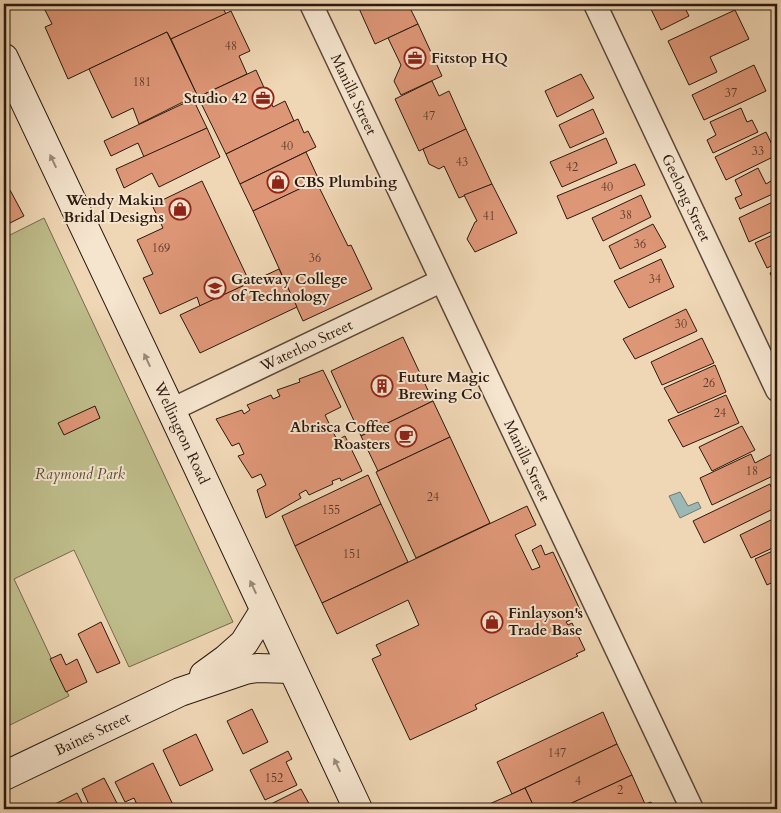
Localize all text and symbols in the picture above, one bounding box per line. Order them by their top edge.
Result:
house number: 48 [225,38,237,54]
office icon: Fitstop HQ [403,46,427,70]
place label: Fitstop HQ [431,48,508,68]
street label: Manilla Street [326,50,382,139]
house number: 181 [133,74,151,90]
house number: 37 [725,85,737,101]
office icon: Studio 42 [251,86,275,110]
place label: Studio 42 [184,88,247,108]
house number: 47 [423,108,435,124]
house number: 40 [281,138,293,154]
house number: 33 [752,143,764,159]
street label: Geelong Street [657,151,716,245]
one-way arrow [49,154,57,169]
house number: 43 [456,154,468,170]
house number: 42 [566,159,578,175]
shop icon: CBS Plumbing [266,170,290,194]
place label: CBS Plumbing [294,172,397,192]
house number: 40 [601,179,613,195]
place label: Wendy Makin Bridal Designs [63,190,164,227]
shop icon: Wendy Makin Bridal Designs [168,197,192,221]
house number: 38 [620,207,632,223]
house number: 41 [483,208,495,224]
house number: 36 [634,236,646,252]
house number: 169 [152,240,170,256]
house number: 36 [309,250,321,266]
place label: Gateway College of Technology [231,269,348,306]
house number: 34 [649,271,661,287]
school or university icon: Gateway College of Technology [203,276,227,300]
street label: Waterloo Street [256,315,356,376]
house number: 30 [675,316,687,332]
one-way arrow [143,353,151,367]
place label: Future Magic Brewing Co [398,367,490,404]
building icon: Future Magic Brewing Co [370,374,394,398]
house number: 26 [703,375,715,391]
street label: Wellington Road [149,378,214,487]
house number: 24 [714,405,726,421]
place label: Abrisca Coffee Roasters [290,417,390,454]
street label: Manilla Street [499,417,555,505]
cafe icon: Abrisca Coffee Roasters [394,424,418,448]
house number: 18 [746,463,758,479]
park label: Raymond Park [35,464,126,484]
house number: 24 [427,489,439,505]
house number: 155 [322,502,340,518]
house number: 151 [343,546,361,562]
one-way arrow [248,579,257,594]
place label: Finlayson's Trade Base [508,603,583,640]
shop icon: Finlayson's Trade Base [480,610,504,634]
street label: Baines Street [51,707,134,760]
house number: 147 [548,745,566,761]
one-way arrow [333,758,341,772]
house number: 152 [265,770,283,786]
house number: 4 [575,773,581,789]
house number: 2 [617,782,623,798]

